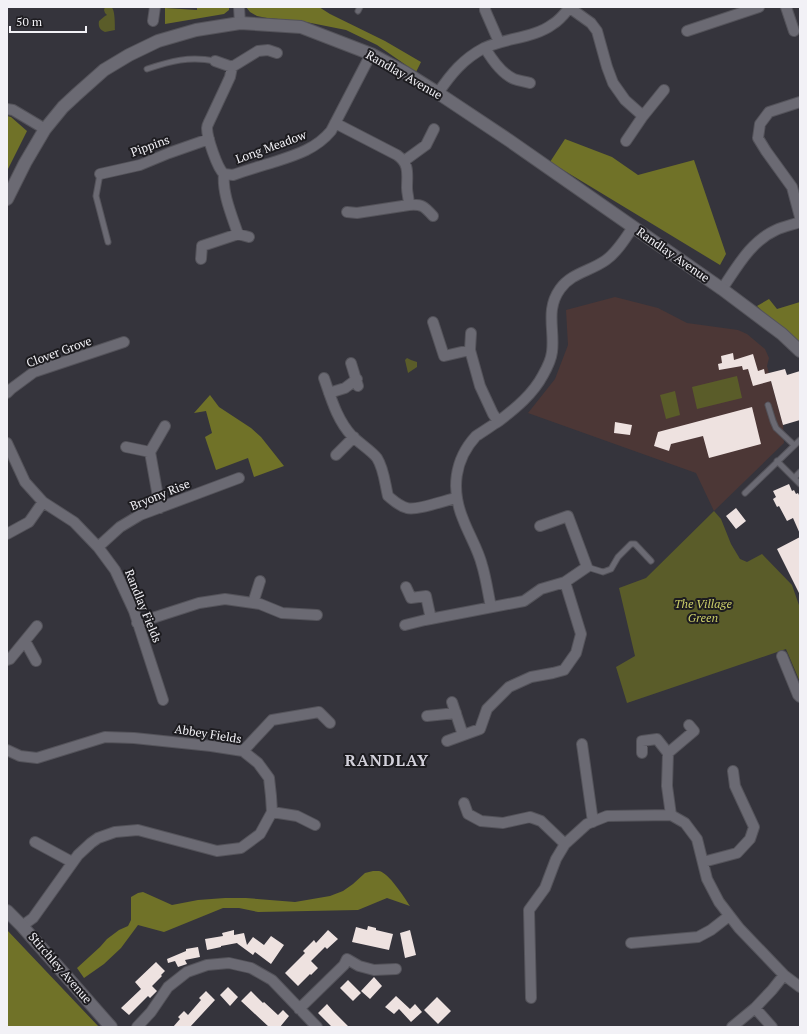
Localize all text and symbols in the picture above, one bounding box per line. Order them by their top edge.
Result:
scale bar [10,8,86,34]
text: 50 m [16,14,43,29]
street label: Randlay Avenue [364,47,445,102]
street label: Long Meadow [234,127,308,166]
street label: Pippins [128,132,171,159]
street label: Randlay Avenue [634,224,712,285]
street label: Clover Grove [24,333,94,370]
street label: Bryony Rise [128,476,192,513]
street label: Randlay Fields [122,567,165,645]
park label: The Village Green [674,596,732,625]
street label: Abbey Fields [173,721,243,746]
district label: RANDLAY [345,749,429,771]
street label: Stirchley Avenue [25,929,95,1006]

